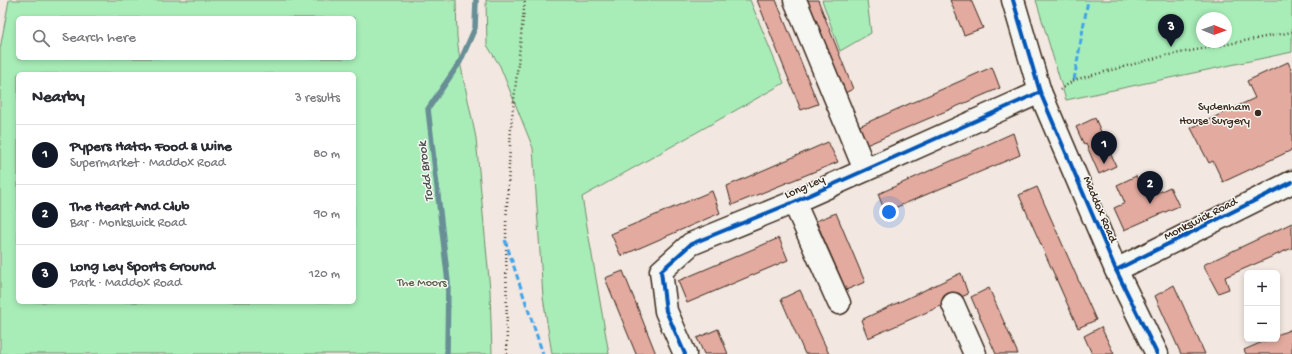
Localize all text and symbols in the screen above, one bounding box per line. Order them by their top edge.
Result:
north arrow [1196,12,1232,48]
pin: 3 [1158,14,1184,47]
search box [16,16,356,60]
icon: search [30,27,52,49]
text: Search here [62,29,136,47]
text: Nearby [32,88,85,108]
text: 3 results [295,91,340,106]
place label: Sydenham House Surgery [1179,101,1250,129]
marker: Sydenham House Surgery [1253,108,1263,118]
pin: 1 [1091,131,1117,164]
text: Pypers Hatch Food & Wine [70,138,232,156]
water label: Todd Brook [415,140,438,203]
text: 1 [42,147,48,162]
text: 80 m [313,147,340,162]
text: Supermarket · Maddox Road [70,156,225,171]
pin: 2 [1137,171,1163,204]
street label: Long Ley [783,173,827,203]
street label: Maddox Road [1079,175,1120,246]
street label: Monkswick Road [1162,195,1241,244]
text: The Heart And Club [70,198,189,216]
your location [879,202,899,222]
text: 2 [42,207,48,222]
text: 90 m [314,207,340,222]
text: Bar · Monkswick Road [70,216,186,231]
text: Long Ley Sports Ground [70,258,215,276]
text: 3 [42,267,48,282]
text: 120 m [309,267,340,282]
map controls [1244,270,1280,342]
button: + [1244,270,1280,306]
text: Park · Maddox Road [70,276,182,291]
park label: The Moors [396,277,447,291]
button: − [1244,306,1280,342]

